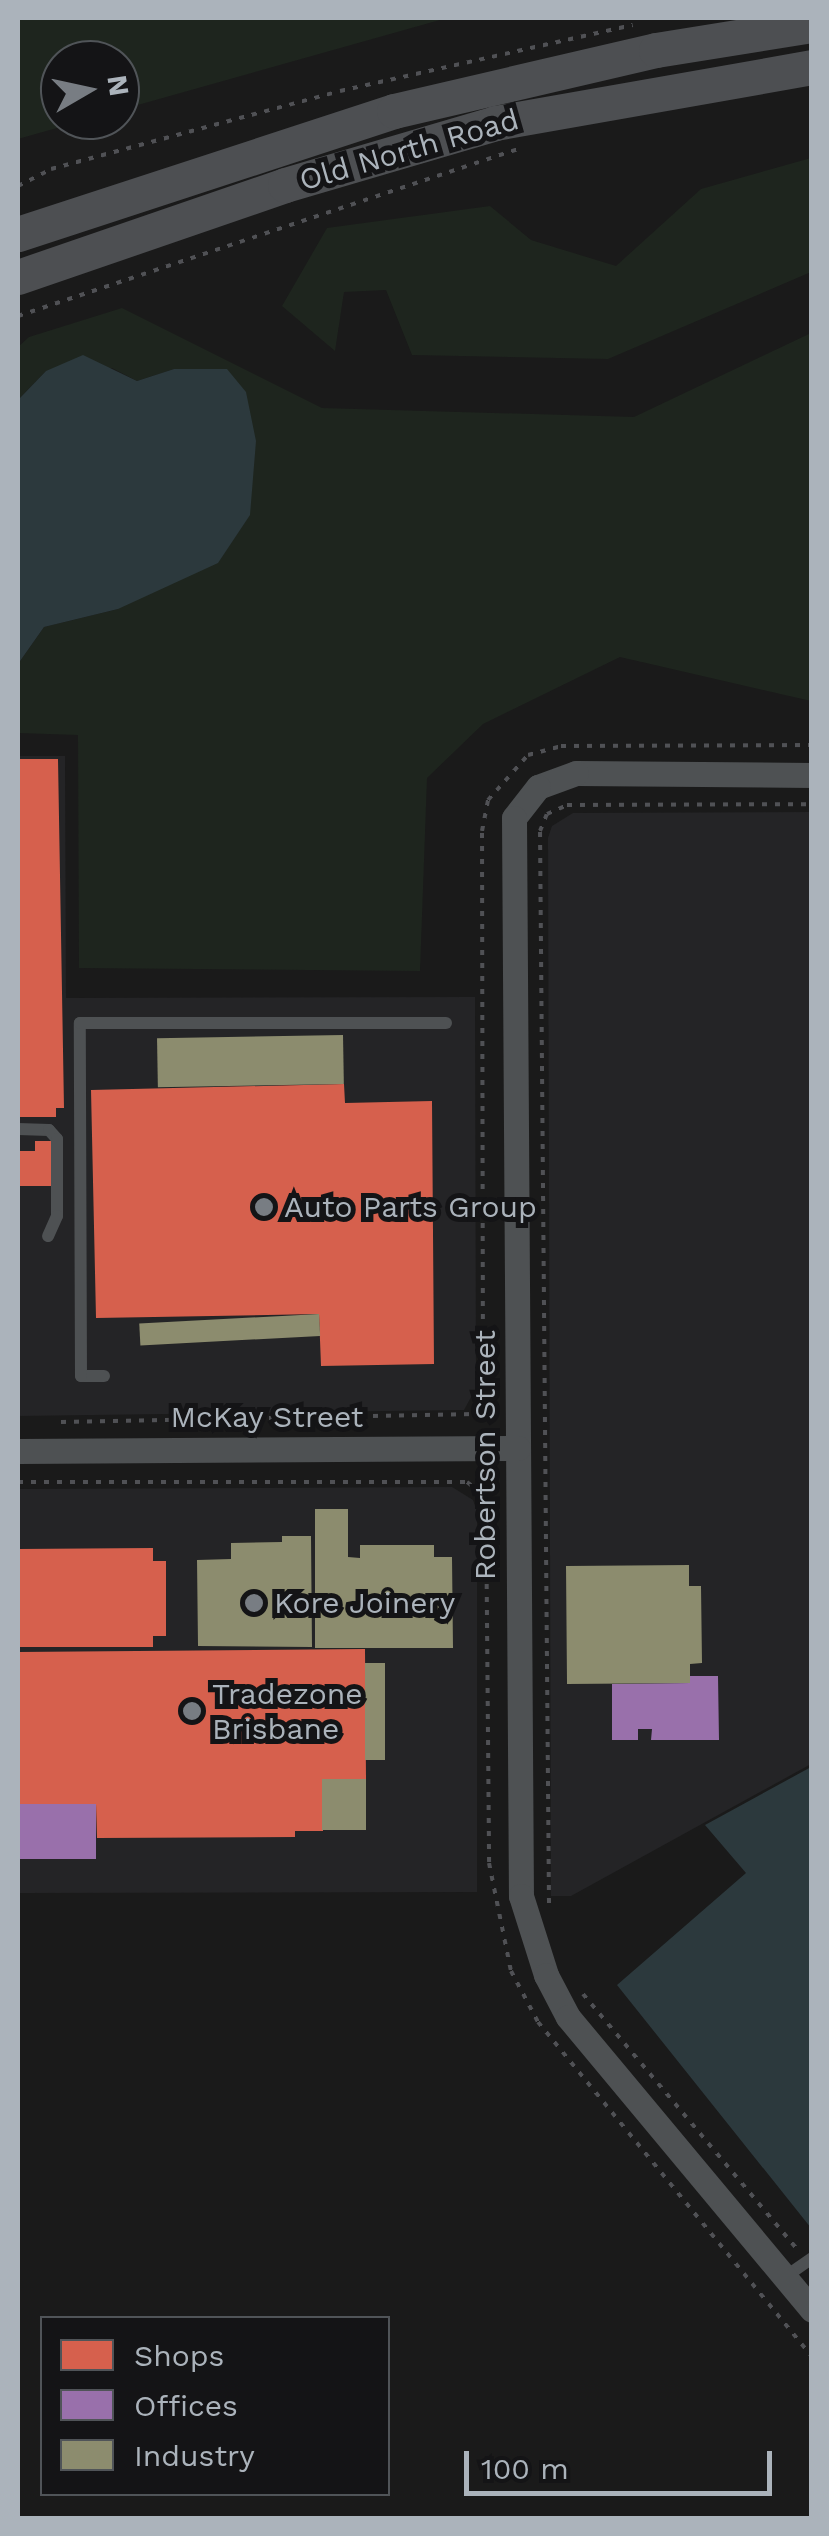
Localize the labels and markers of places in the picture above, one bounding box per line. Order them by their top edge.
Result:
place label: Auto Parts Group [284,1189,537,1225]
marker: Auto Parts Group [253,1196,275,1218]
place label: Kore Joinery [274,1585,456,1621]
marker: Kore Joinery [243,1592,265,1614]
place label: Tradezone Brisbane [212,1676,363,1746]
marker: Tradezone Brisbane [181,1700,203,1722]

